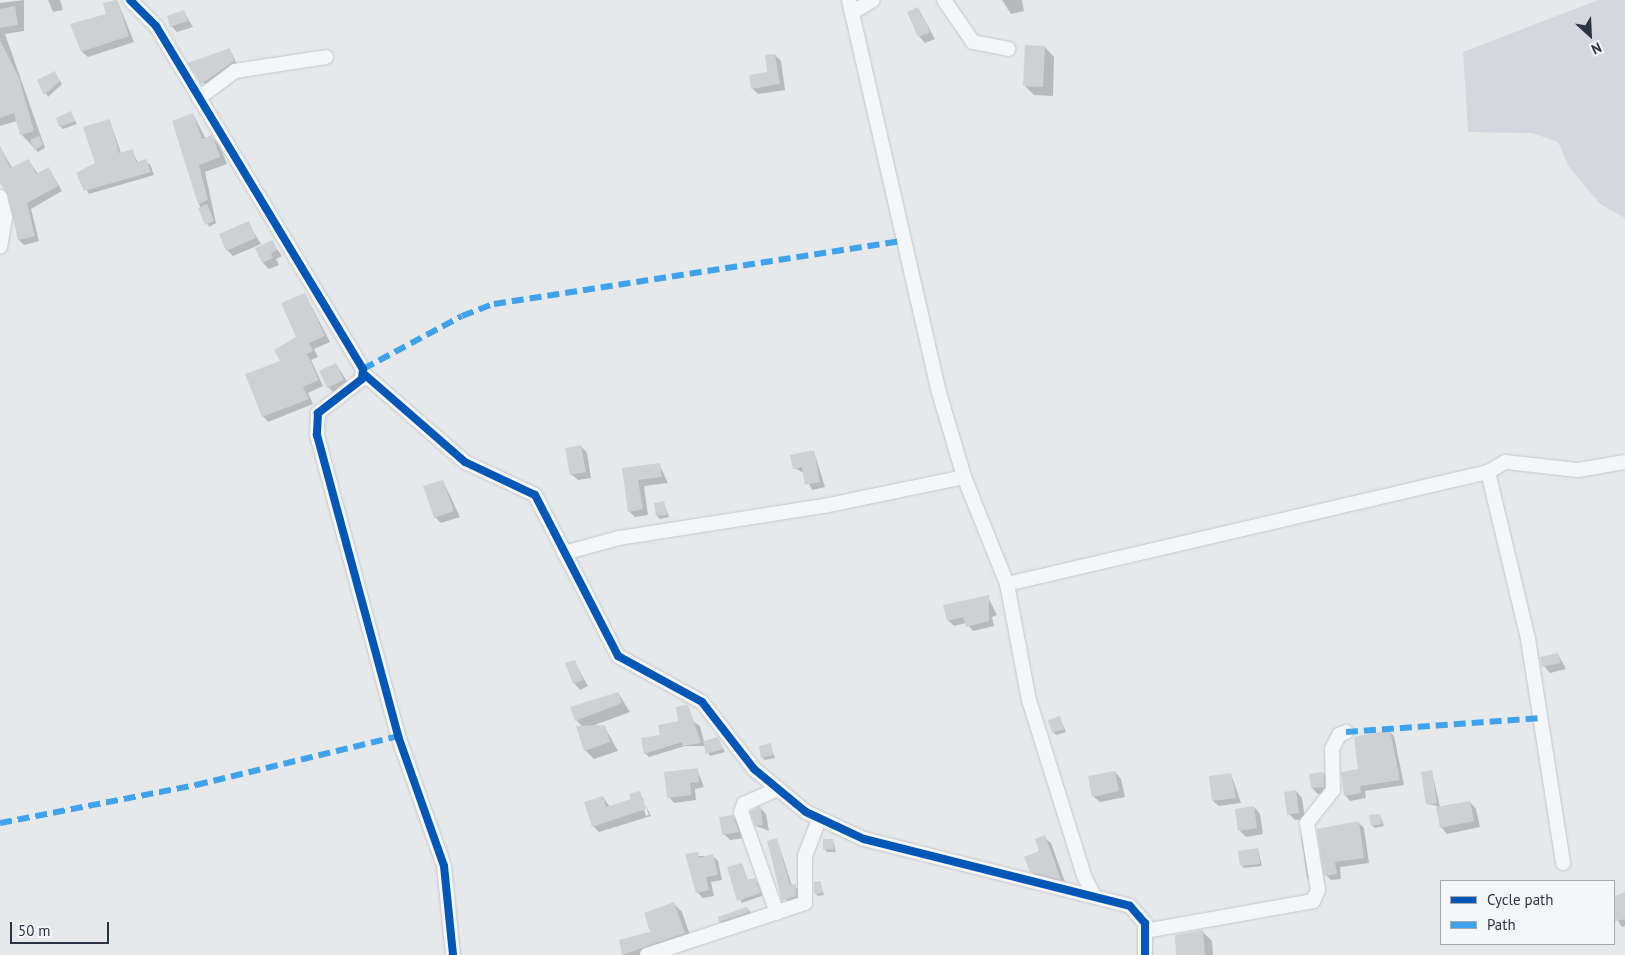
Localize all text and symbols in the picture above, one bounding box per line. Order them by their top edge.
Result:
north arrow [1565,10,1615,60]
text: N [1588,38,1604,59]
legend [1440,880,1615,945]
text: Cycle path [1487,890,1553,909]
scale bar [12,912,111,944]
text: Path [1487,915,1516,934]
text: 50 m [18,921,51,940]

